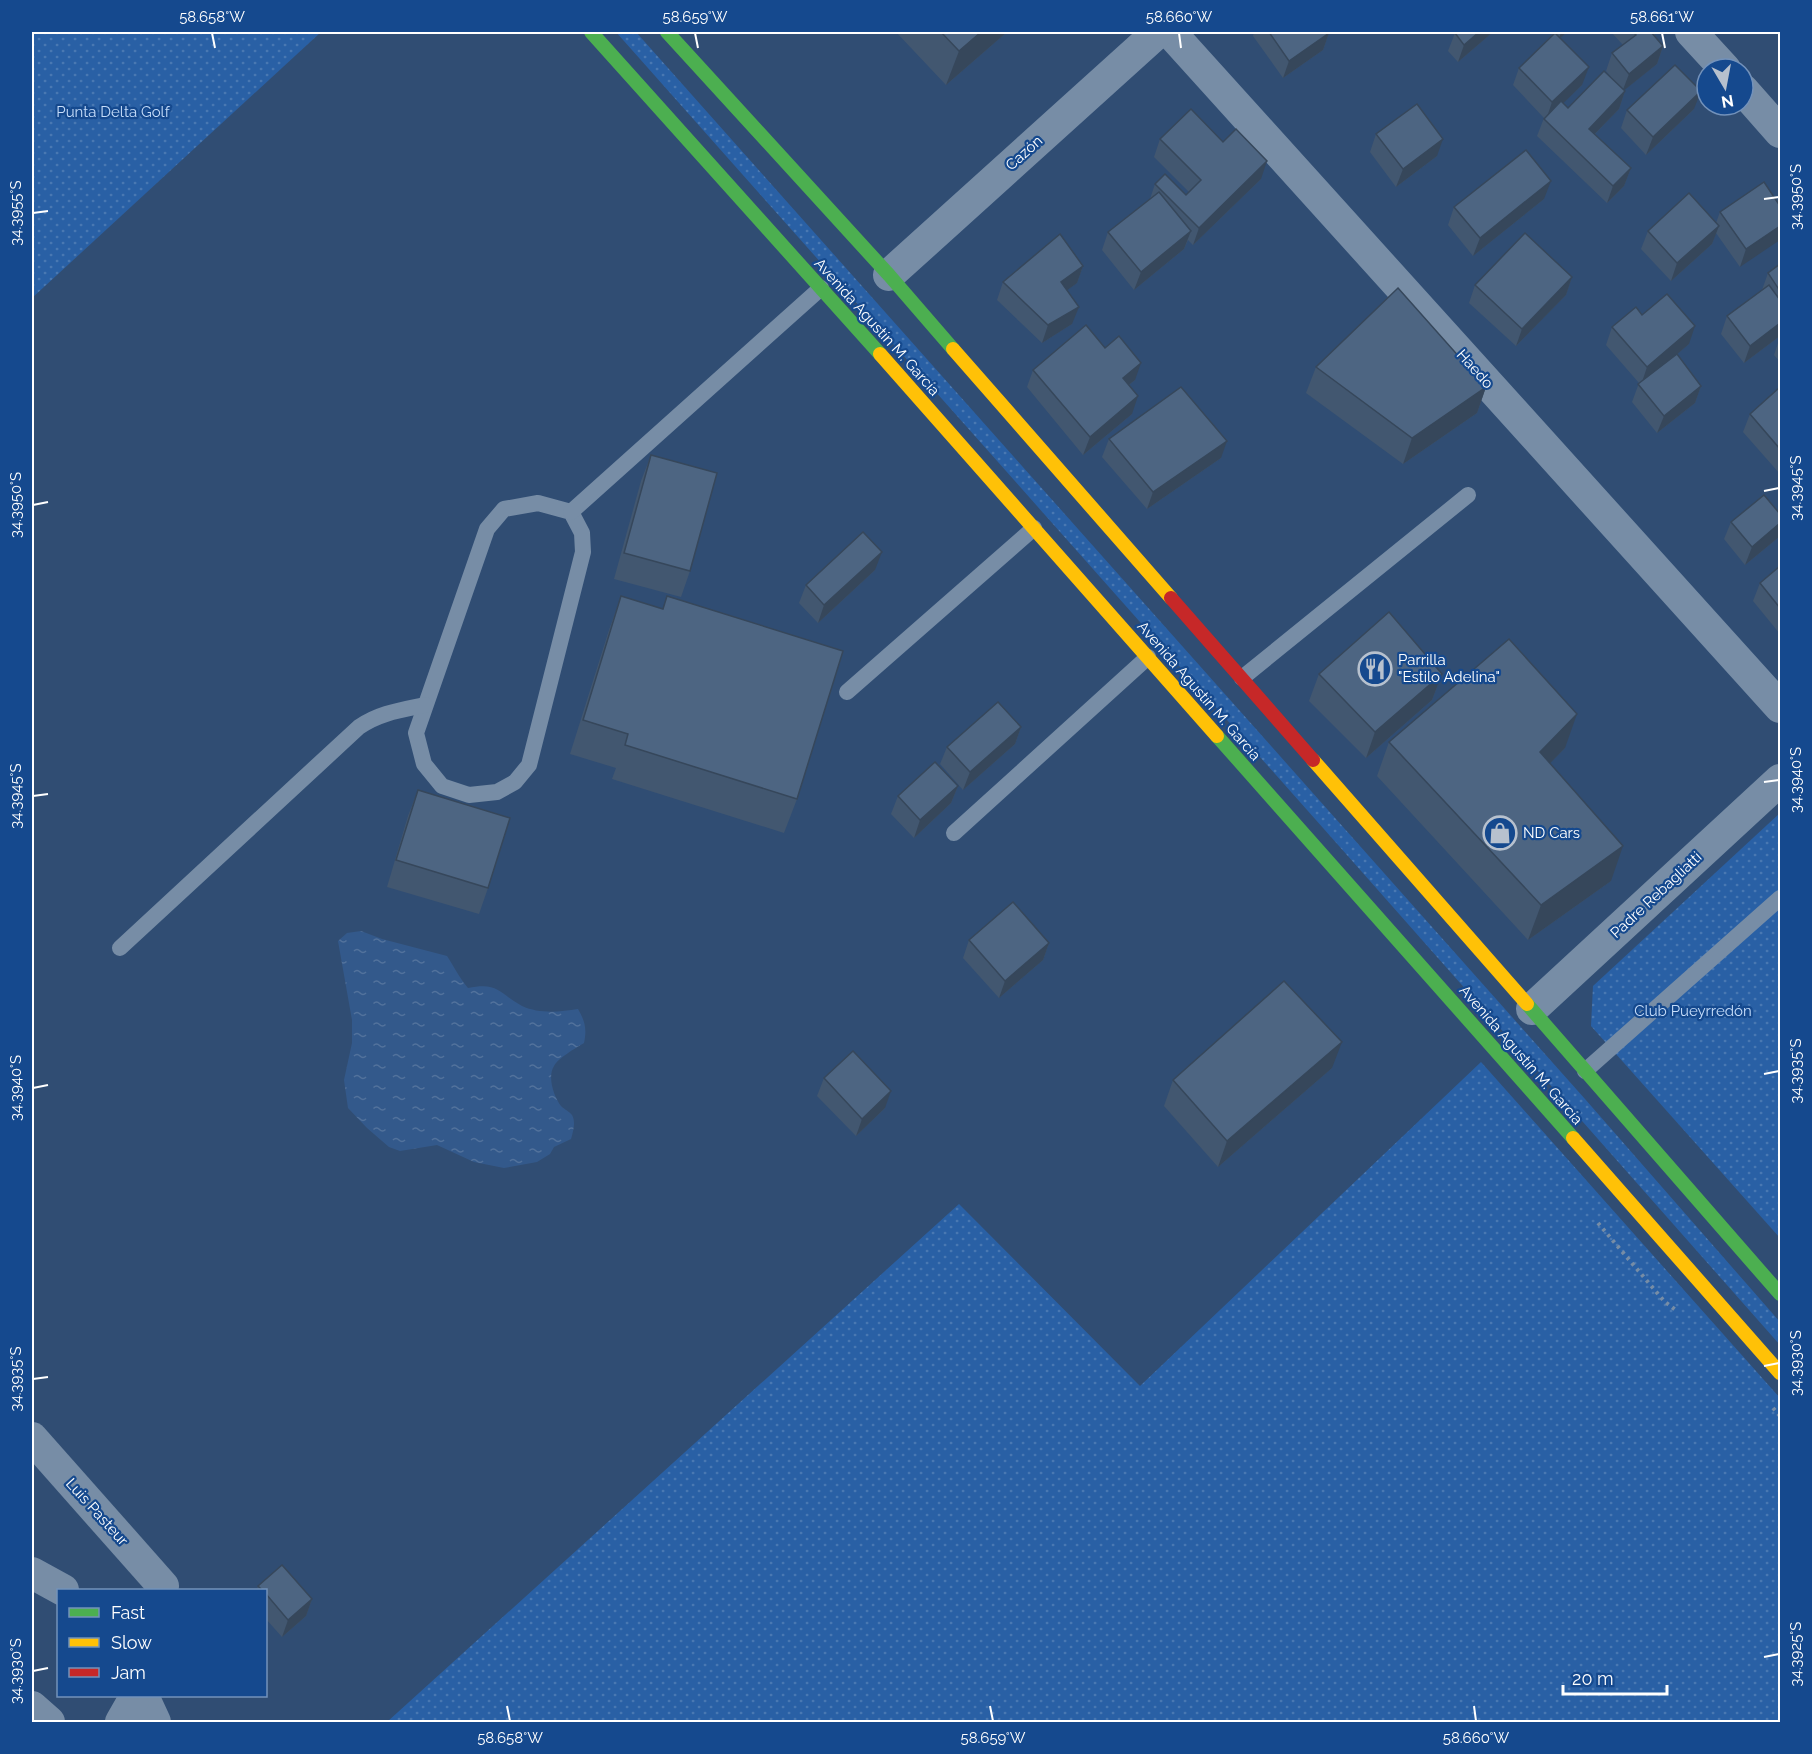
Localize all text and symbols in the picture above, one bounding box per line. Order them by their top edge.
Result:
text: 58.658°W [179,8,245,26]
text: 58.659°W [662,8,728,26]
text: 58.660°W [1146,8,1213,26]
text: 58.661°W [1630,8,1694,26]
north arrow [1695,57,1755,117]
text: N [1720,91,1735,112]
park label: Punta Delta Golf [56,103,171,121]
street label: Cazón [1002,132,1046,174]
text: 34.3950°S [1787,164,1805,230]
text: 34.3955°S [7,180,25,246]
street label: Avenida Agustín M. García [811,255,943,399]
street label: Haedo [1453,346,1497,392]
text: 34.3945°S [1787,455,1805,521]
text: 34.3950°S [7,472,25,538]
street label: Avenida Agustín M. García [1134,618,1264,764]
restaurant icon: Parrilla "Estilo Adelina" [1357,651,1393,687]
place label: Parrilla "Estilo Adelina" [1398,651,1500,686]
text: 34.3940°S [1787,747,1805,813]
text: 34.3945°S [7,763,25,829]
shop icon: ND Cars [1482,815,1518,851]
place label: ND Cars [1523,824,1580,842]
street label: Padre Rebagliatti [1607,848,1705,942]
street label: Avenida Agustín M. García [1456,982,1586,1128]
park label: Club Pueyrredón [1634,1002,1752,1020]
text: 34.3935°S [1787,1038,1805,1104]
text: 34.3940°S [7,1055,25,1121]
text: 34.3930°S [1787,1330,1805,1396]
text: 34.3935°S [7,1346,25,1412]
street label: Luis Pasteur [62,1475,132,1550]
legend [57,1589,267,1697]
text: Fast [111,1602,145,1623]
text: 34.3925°S [1787,1622,1805,1686]
text: Slow [111,1632,152,1653]
text: 34.3930°S [7,1638,25,1704]
scale bar [1563,1658,1666,1696]
text: Jam [111,1662,146,1683]
text: 20 m [1572,1668,1614,1689]
text: 58.658°W [477,1729,543,1747]
text: 58.659°W [960,1729,1026,1747]
text: 58.660°W [1443,1729,1510,1747]

